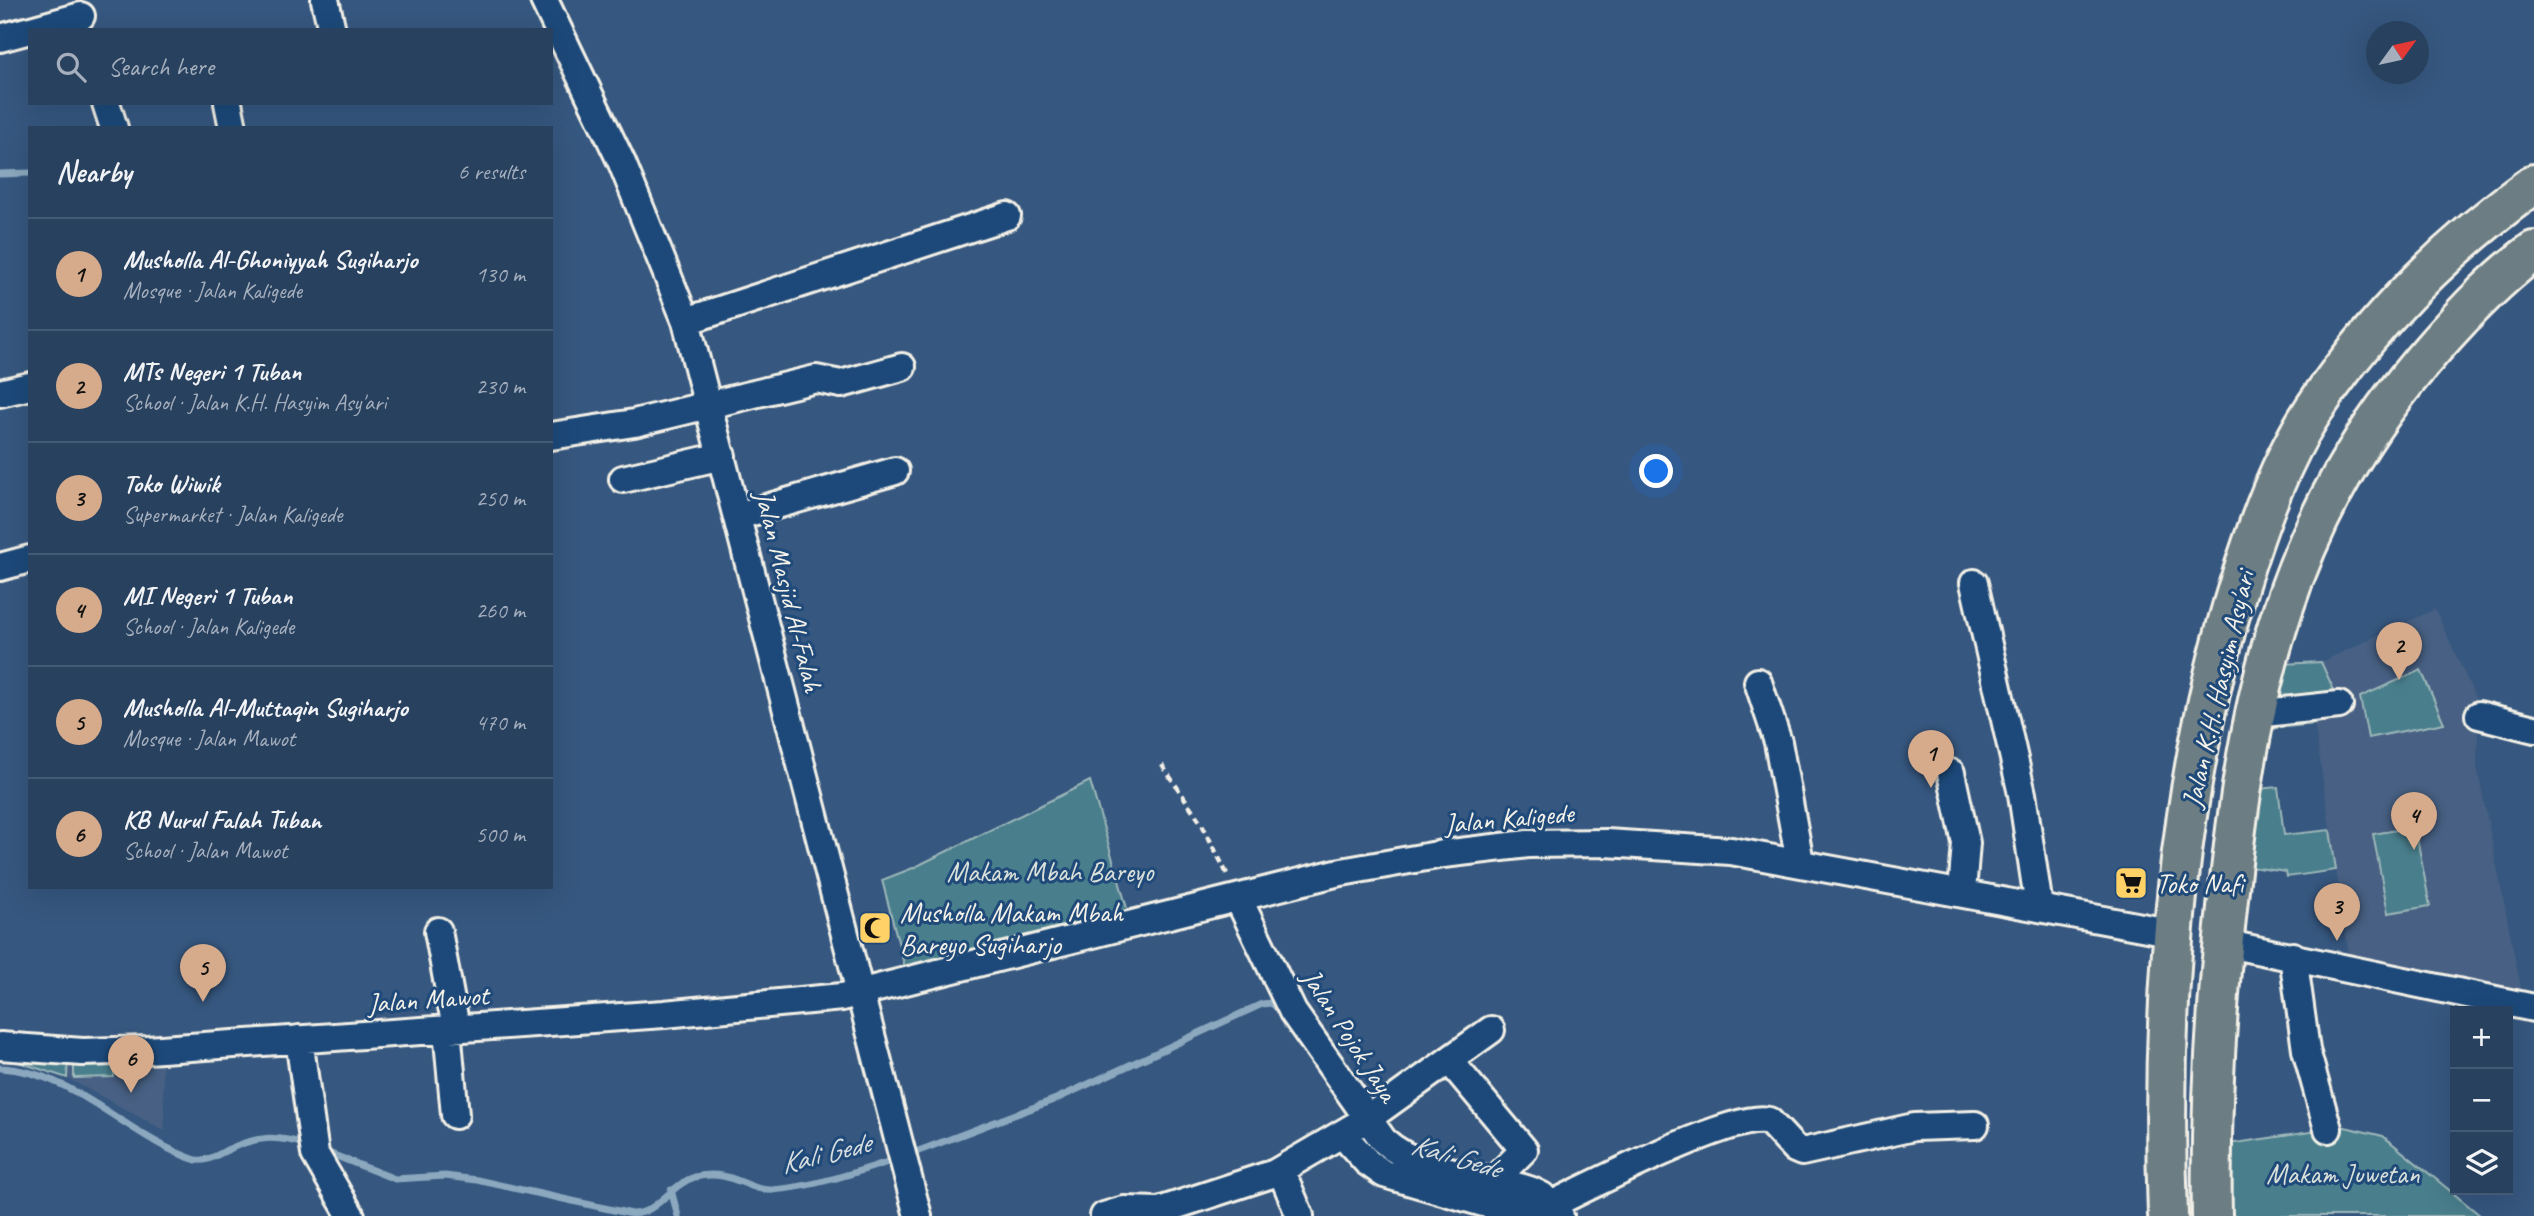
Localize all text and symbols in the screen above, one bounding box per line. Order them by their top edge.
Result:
north arrow [2366,21,2429,84]
search box [28,28,553,105]
icon: search [52,48,90,86]
text: Search here [108,50,214,83]
text: Nearby [56,153,132,191]
text: 6 results [458,157,525,186]
text: Musholla Al-Ghoniyyah Sugiharjo [123,243,418,276]
text: 1 [74,260,84,289]
text: 130 m [476,260,525,289]
text: Mosque · Jalan Kaligede [123,276,302,305]
text: MTs Negeri 1 Tuban [123,355,301,388]
text: 2 [74,372,84,401]
text: 230 m [476,372,525,401]
text: School · Jalan K.H. Hasyim Asy'ari [123,388,387,417]
your location [1639,454,1673,488]
text: Toko Wiwik [123,467,220,500]
text: 3 [74,484,84,513]
text: 250 m [476,484,525,513]
street label: Jalan Masjid Al-Falah [747,485,831,697]
text: Supermarket · Jalan Kaligede [123,500,343,529]
street label: Jalan K.H. Hasyim Asy'ari [2173,564,2263,813]
text: MI Negeri 1 Tuban [123,579,292,612]
text: 4 [74,596,84,625]
text: 260 m [476,596,525,625]
text: School · Jalan Kaligede [123,612,294,641]
pin: 2 [2376,622,2422,680]
text: Musholla Al-Muttaqin Sugiharjo [123,691,408,724]
text: 5 [74,708,84,737]
text: 470 m [476,708,525,737]
text: Mosque · Jalan Mawot [123,724,295,753]
pin: 1 [1908,730,1954,788]
pin: 4 [2391,792,2437,850]
street label: Jalan Kaligede [1441,795,1577,841]
text: KB Nurul Falah Tuban [123,803,321,836]
text: 6 [74,820,84,849]
text: 500 m [476,820,525,849]
text: School · Jalan Mawot [123,836,287,865]
park label: Makam Mbah Bareyo [947,854,1155,889]
supermarket icon: Toko Nafi [2112,864,2150,902]
place label: Toko Nafi [2156,866,2246,901]
pin: 3 [2314,883,2360,941]
place label: Musholla Makam Mbah Bareyo Sugiharjo [900,895,1124,962]
mosque icon: Musholla Makam Mbah Bareyo Sugiharjo [856,909,894,947]
pin: 5 [180,944,226,1002]
street label: Jalan Pojok Jaya [1293,960,1407,1110]
street label: Jalan Mawot [364,977,492,1021]
map controls [2450,1006,2513,1195]
button: + [2450,1006,2513,1069]
pin: 6 [108,1035,154,1093]
button: − [2450,1069,2513,1132]
water label: Kali Gede [776,1123,878,1182]
water label: Kali Gede [1407,1125,1509,1188]
button: layers [2450,1132,2513,1195]
park label: Makam Juwetan [2266,1156,2420,1191]

